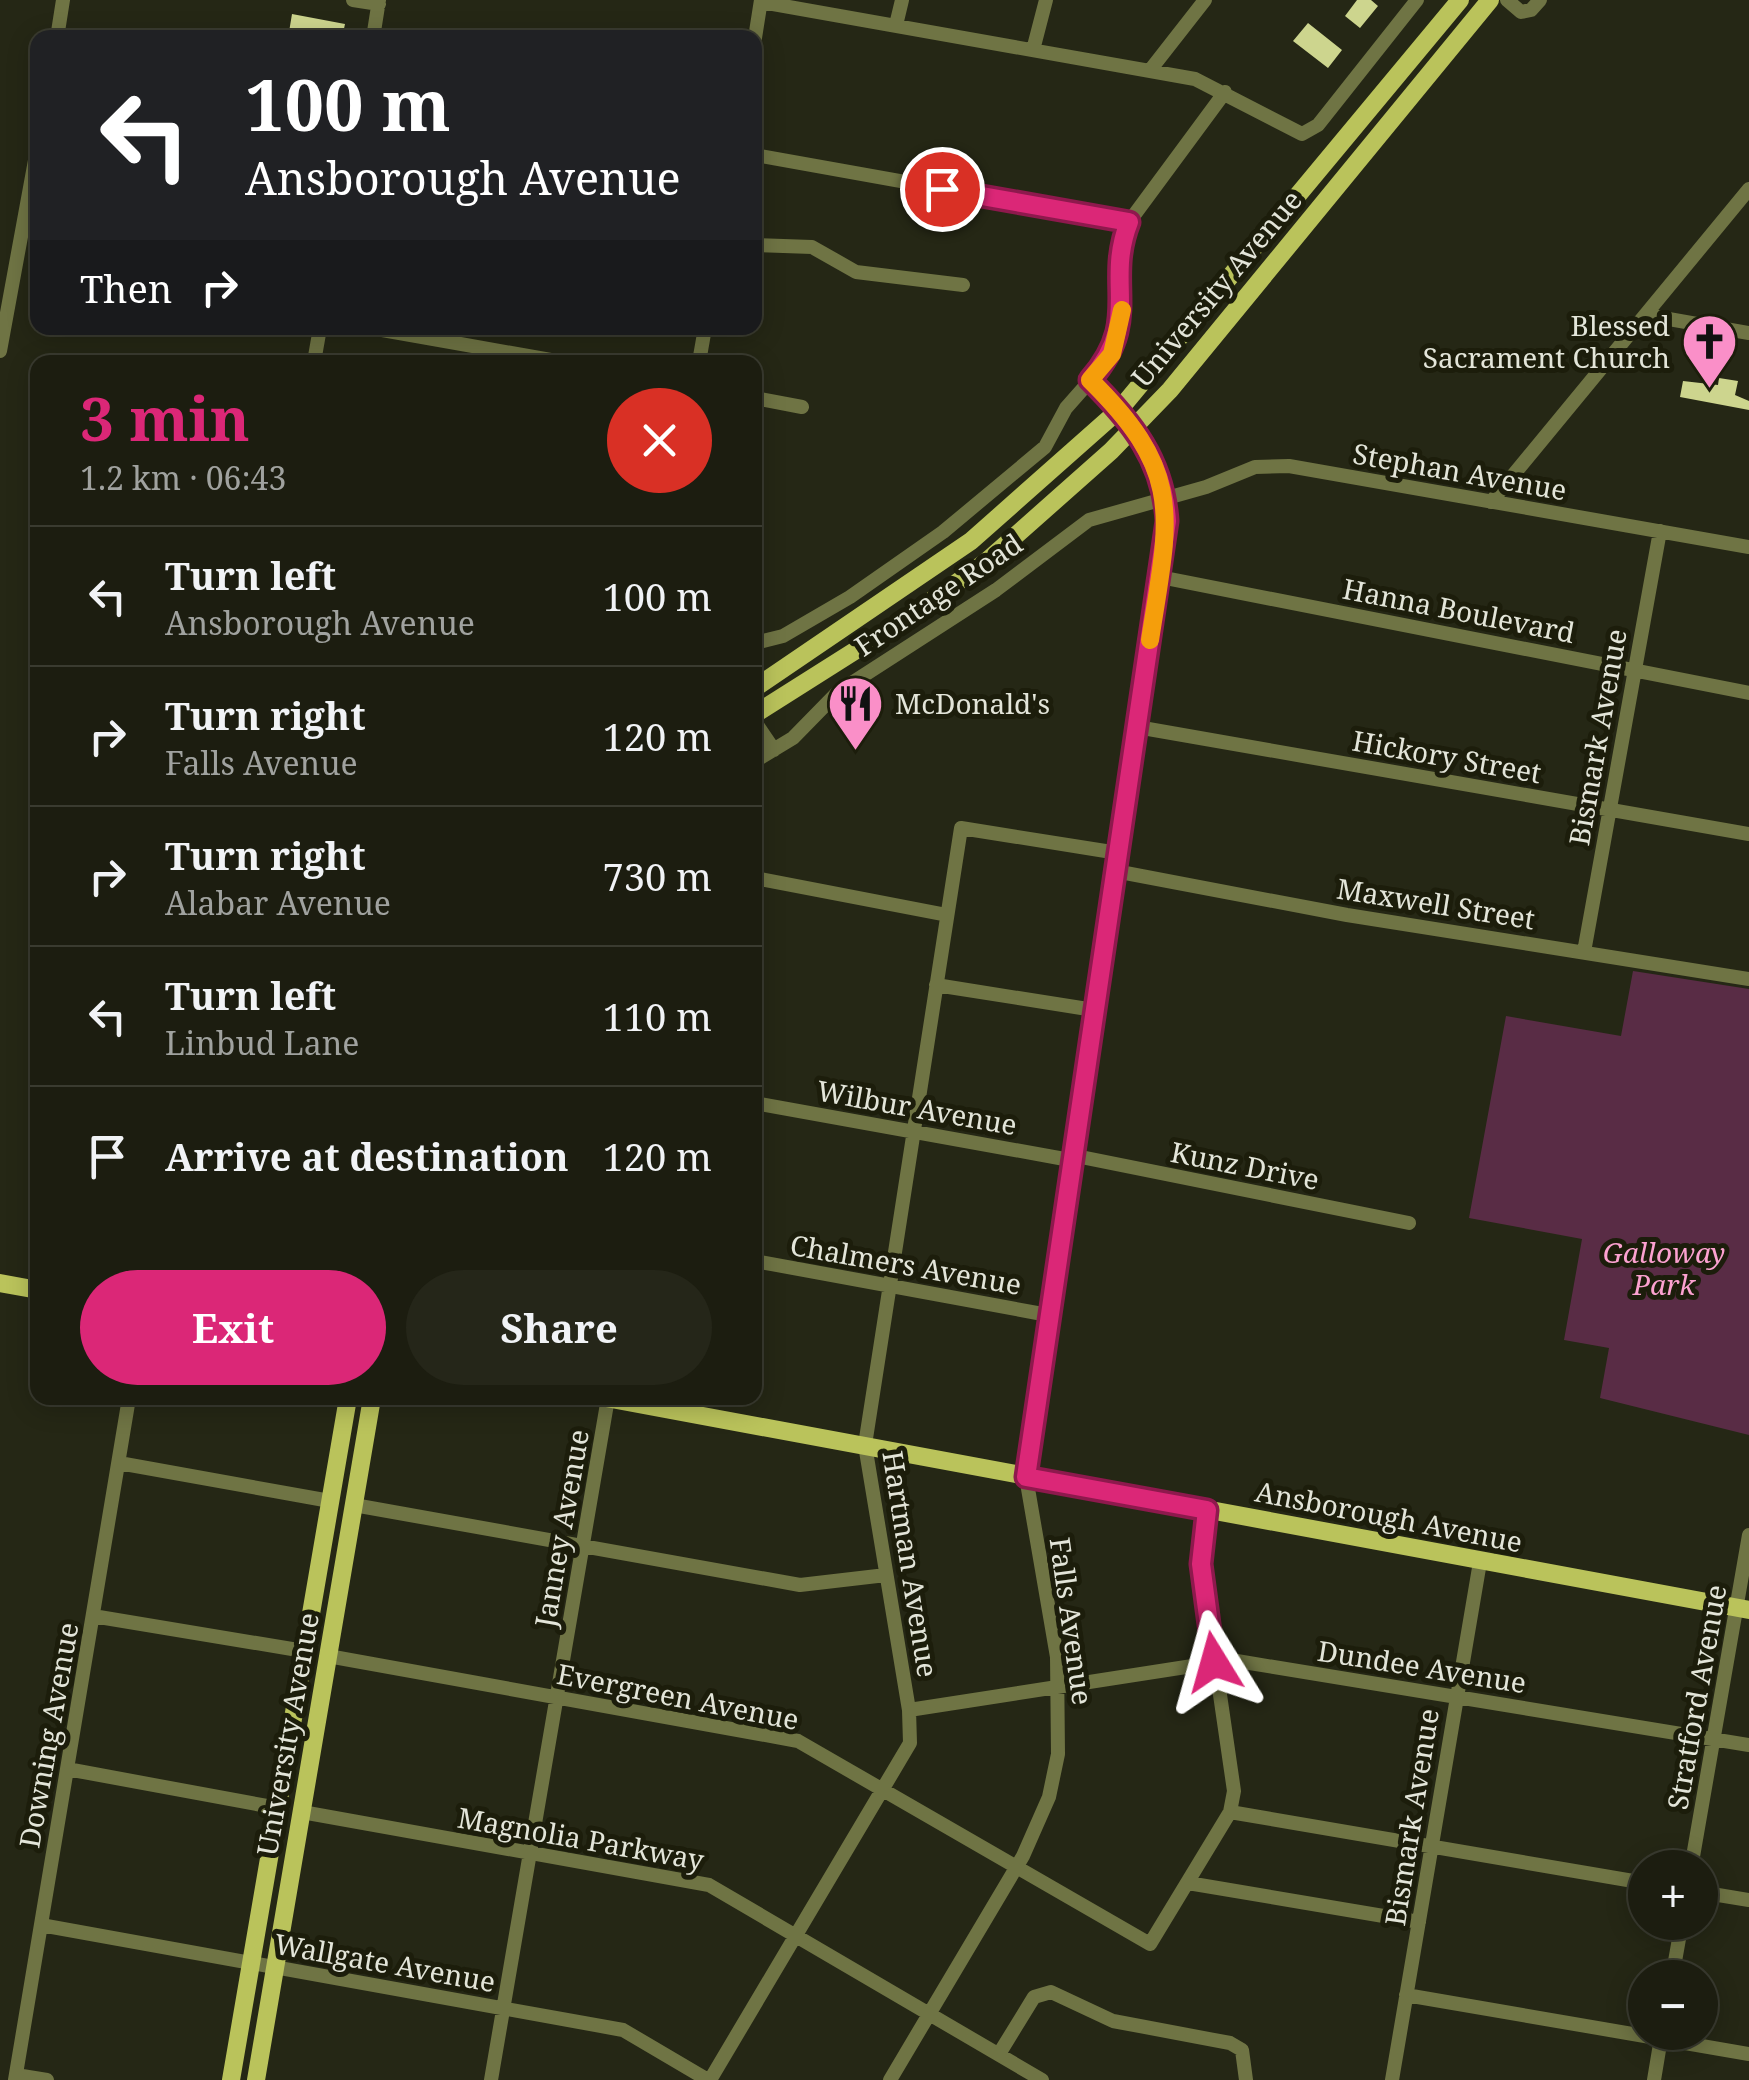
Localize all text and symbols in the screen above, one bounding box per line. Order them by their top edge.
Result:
text: 100 m [245,56,451,152]
icon: left [80,70,210,200]
text: Ansborough Avenue [245,147,681,208]
pin [900,147,985,232]
icon: arrive [915,162,970,217]
street label: University Avenue [1122,182,1310,394]
icon: right [192,260,247,315]
text: Then [80,262,172,314]
place label: Blessed Sacrament Church [1423,306,1670,376]
church icon: Blessed Sacrament Church [1679,311,1739,390]
text: 3 min [80,377,250,459]
button: close [607,388,712,493]
street label: Stephan Avenue [1350,434,1570,508]
text: 1.2 km · 06:43 [80,456,286,499]
street label: Frontage Road [847,524,1029,664]
text: Turn left [165,549,336,601]
icon: left [80,569,135,624]
street label: Hanna Boulevard [1340,569,1578,651]
text: 100 m [602,570,712,622]
text: Ansborough Avenue [165,601,475,644]
street label: Bismark Avenue [1559,626,1635,848]
restaurant icon: McDonald's [826,673,886,752]
place label: McDonald's [895,684,1050,722]
text: Turn right [165,689,366,741]
icon: right [80,709,135,764]
text: 120 m [602,710,712,762]
street label: Hickory Street [1350,721,1545,791]
text: Falls Avenue [165,741,358,784]
text: Turn right [165,829,366,881]
icon: right [80,849,135,904]
text: 730 m [602,850,712,902]
street label: Maxwell Street [1334,869,1538,937]
text: Alabar Avenue [165,881,391,924]
text: Turn left [165,969,336,1021]
icon: left [80,989,135,1044]
text: 110 m [602,990,712,1042]
text: Linbud Lane [165,1021,359,1064]
street label: Wilbur Avenue [814,1071,1020,1143]
icon: arrive [80,1129,135,1184]
text: Arrive at destination [165,1130,569,1182]
text: 120 m [602,1130,712,1182]
street label: Kunz Drive [1168,1132,1322,1198]
street label: Chalmers Avenue [787,1225,1025,1303]
park label: Galloway Park [1603,1233,1725,1303]
button: Exit [80,1270,386,1385]
button: Share [406,1270,712,1385]
street label: Janney Avenue [525,1426,597,1631]
street label: Hartman Avenue [874,1448,948,1680]
street label: Ansborough Avenue [1252,1471,1526,1561]
street label: Falls Avenue [1041,1535,1103,1707]
street label: Stratford Avenue [1658,1582,1734,1812]
street label: University Avenue [247,1610,327,1858]
position arrow [1162,1610,1266,1714]
street label: Downing Avenue [9,1619,87,1851]
street label: Dundee Avenue [1315,1631,1529,1701]
street label: Evergreen Avenue [554,1654,802,1738]
street label: Bismark Avenue [1375,1706,1447,1928]
street label: Magnolia Parkway [455,1798,707,1878]
map controls [1628,1850,1718,2050]
button: + [1628,1850,1718,1940]
street label: Wallgate Avenue [272,1924,498,2000]
button: − [1628,1960,1718,2050]

